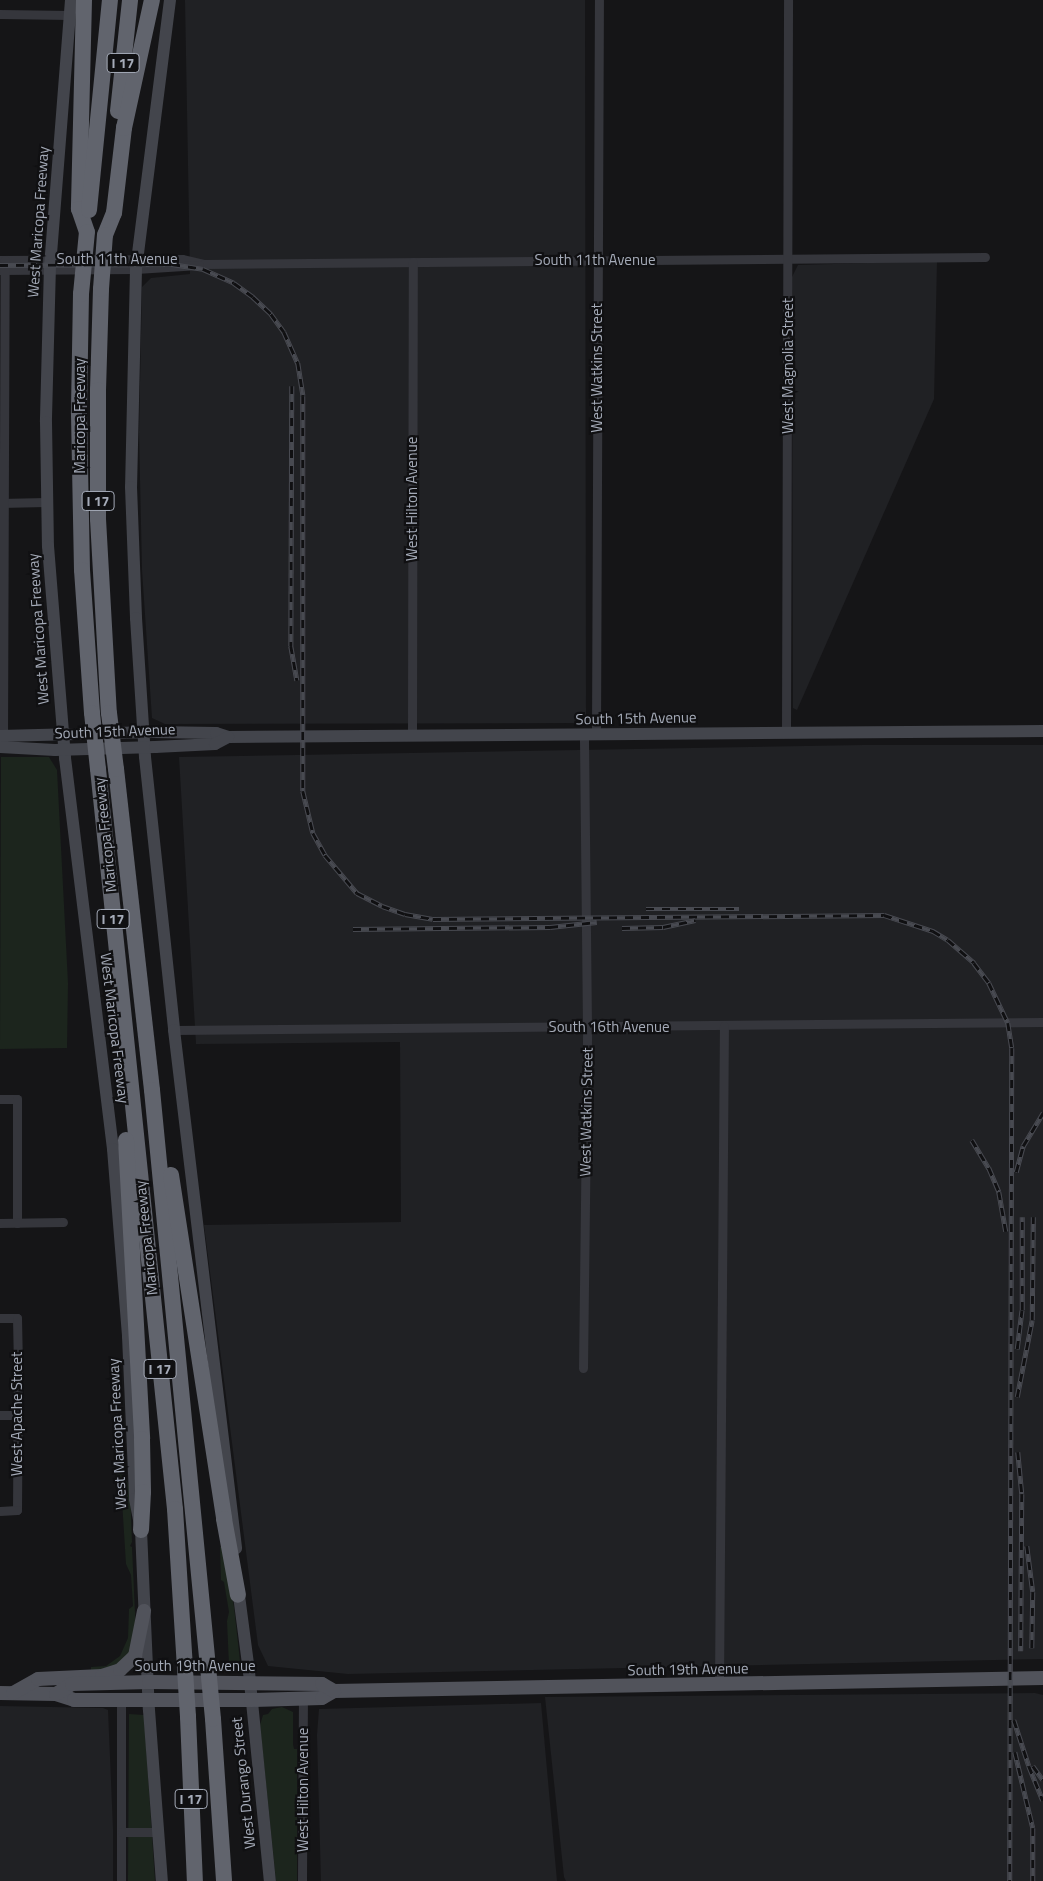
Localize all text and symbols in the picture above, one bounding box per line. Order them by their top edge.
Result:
road number: I 17 [106,52,140,74]
street label: West Maricopa Freeway [24,146,52,298]
street label: South 11th Avenue [57,250,177,268]
street label: South 11th Avenue [535,251,655,269]
street label: West Magnolia Street [779,298,797,434]
street label: West Watkins Street [588,303,606,433]
street label: Maricopa Freeway [71,358,89,474]
street label: West Hilton Avenue [403,437,421,561]
road number: I 17 [80,490,116,512]
street label: West Maricopa Freeway [24,553,52,705]
street label: South 15th Avenue [575,708,697,728]
street label: South 15th Avenue [54,720,176,742]
street label: Maricopa Freeway [90,777,120,893]
road number: I 17 [96,908,130,931]
street label: West Maricopa Freeway [97,952,133,1104]
street label: South 16th Avenue [549,1018,669,1036]
street label: West Watkins Street [576,1047,596,1177]
street label: Maricopa Freeway [131,1180,161,1296]
street label: West Apache Street [8,1352,26,1476]
street label: West Maricopa Freeway [104,1358,130,1510]
road number: I 17 [142,1358,178,1380]
street label: South 19th Avenue [135,1657,255,1675]
street label: South 19th Avenue [627,1659,749,1679]
street label: West Durango Street [227,1716,259,1850]
street label: West Hilton Avenue [294,1728,312,1852]
road number: I 17 [174,1788,208,1810]

